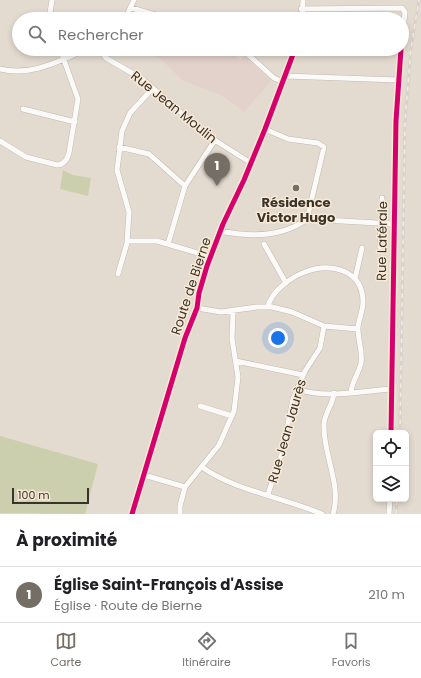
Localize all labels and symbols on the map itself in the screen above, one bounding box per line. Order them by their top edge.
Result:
street label: Rue Jean Moulin [127,66,221,148]
pin: 1 [204,153,230,186]
marker: Résidence Victor Hugo [291,183,301,193]
place label: Résidence Victor Hugo [257,193,335,227]
street label: Rue Latérale [372,201,392,281]
street label: Route de Bierne [166,235,216,337]
your location [268,328,288,348]
street label: Rue Jean Jaurès [263,377,311,485]
scale bar [12,486,89,505]

